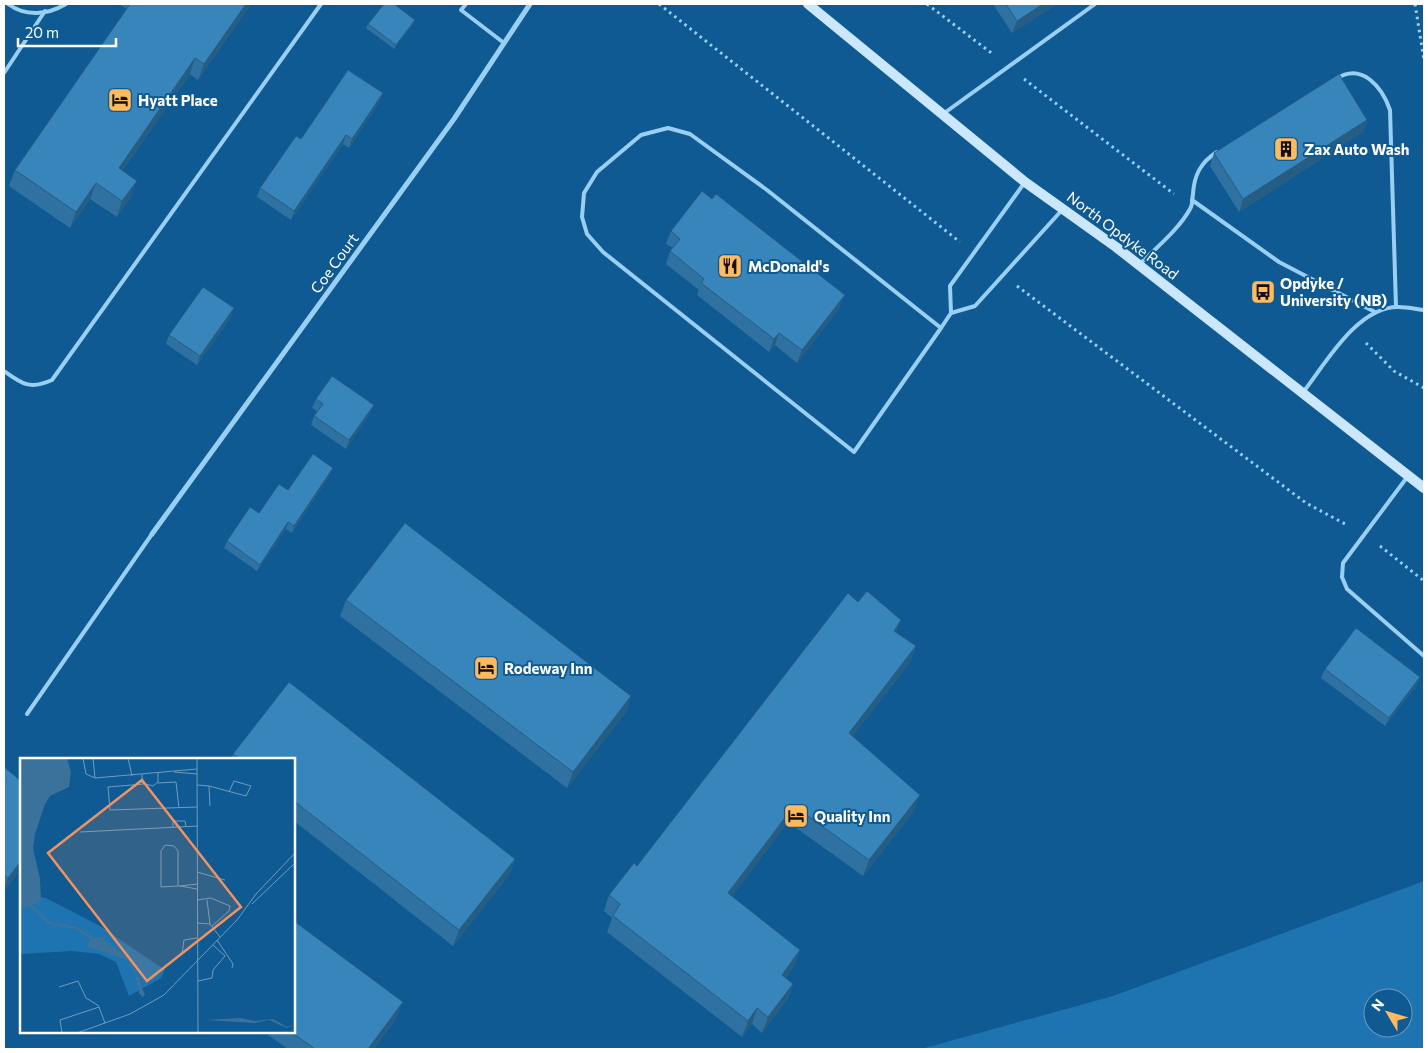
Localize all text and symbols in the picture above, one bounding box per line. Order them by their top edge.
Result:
scale bar [18,15,115,47]
text: 20 m [25,23,59,41]
hotel icon: Hyatt Place [107,87,133,113]
place label: Hyatt Place [138,91,218,109]
building icon: Zax Auto Wash [1273,136,1299,162]
place label: Zax Auto Wash [1304,140,1409,158]
street label: North Opdyke Road [1064,187,1182,283]
street label: Coe Court [306,229,362,297]
restaurant icon: McDonald's [717,253,743,279]
place label: McDonald's [748,257,829,275]
place label: Opdyke / University (NB) [1280,274,1387,309]
bus stop icon: Opdyke / University (NB) [1250,279,1276,305]
hotel icon: Rodeway Inn [473,655,499,681]
place label: Rodeway Inn [504,659,592,677]
inset map [20,758,295,1033]
hotel icon: Quality Inn [783,803,809,829]
place label: Quality Inn [814,807,890,825]
north arrow [1363,988,1413,1038]
text: N [1367,995,1387,1014]

